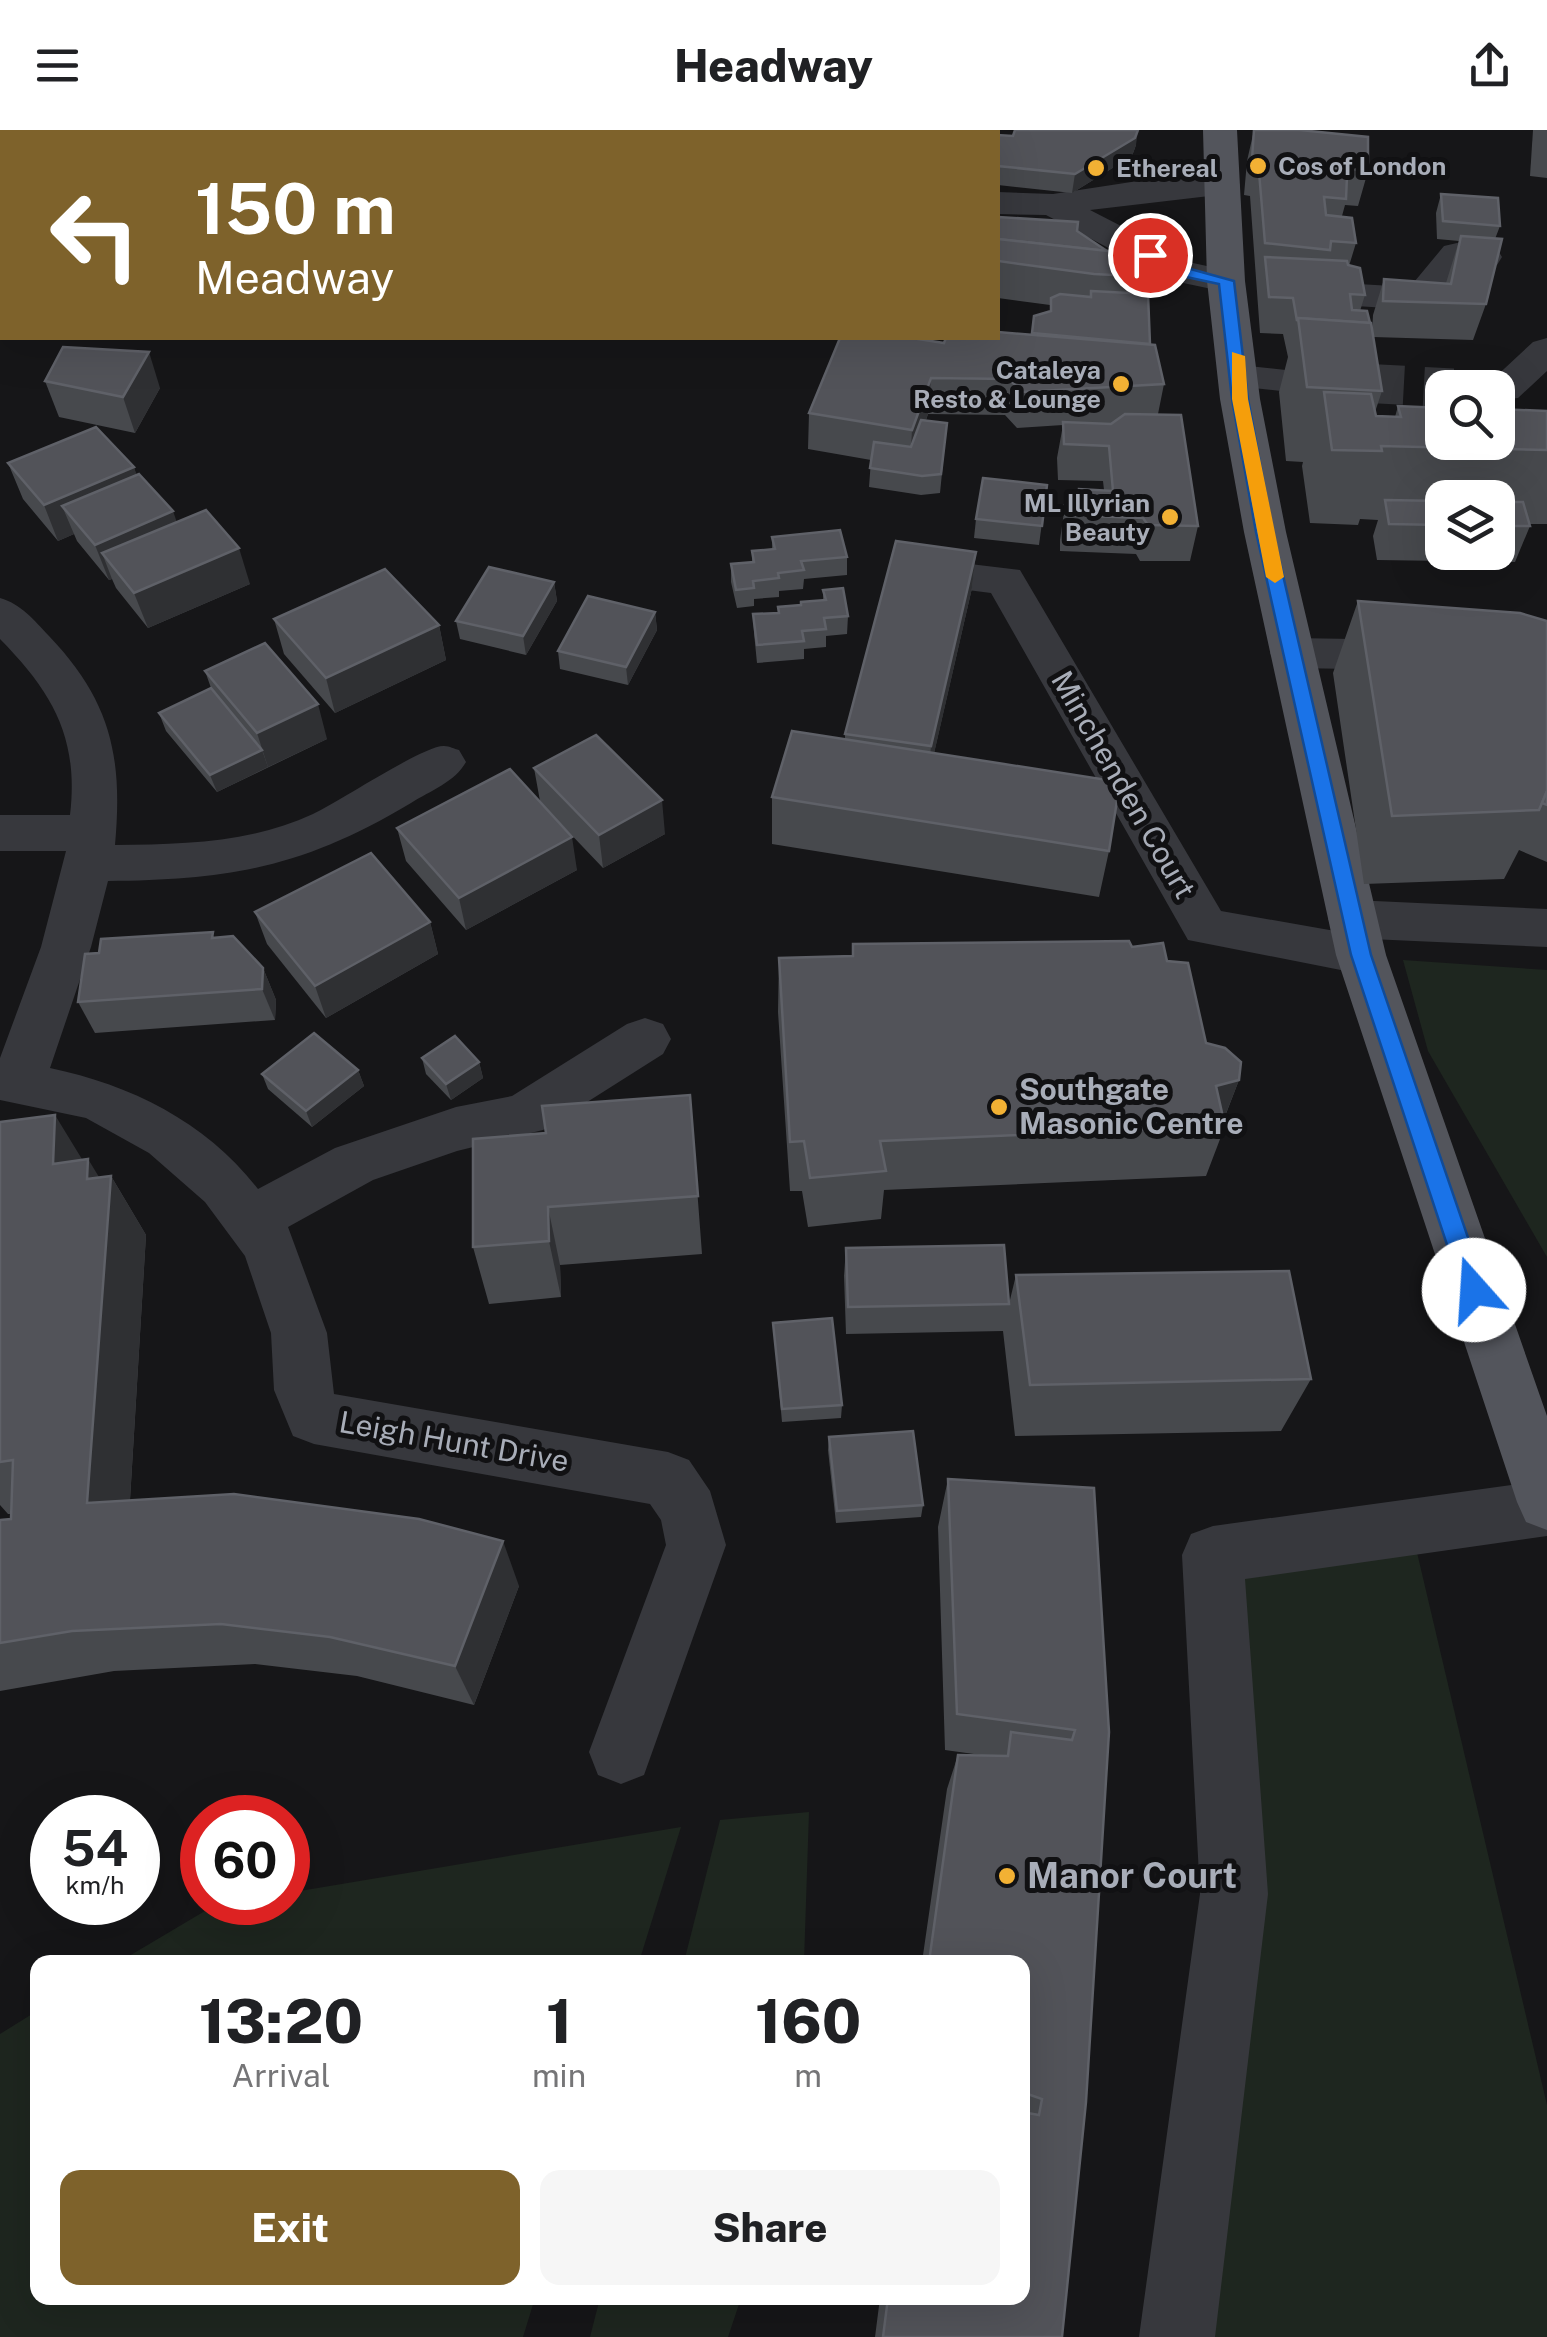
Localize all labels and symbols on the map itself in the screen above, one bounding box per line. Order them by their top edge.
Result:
place label: Cos of London [1278,151,1446,181]
place label: Ethereal [1116,153,1218,183]
marker: Cos of London [1247,155,1269,177]
marker: Ethereal [1085,157,1107,179]
pin [1108,213,1193,298]
place label: Cataleya Resto & Lounge [913,355,1101,414]
marker: Cataleya Resto & Lounge [1110,373,1132,395]
place label: ML Illyrian Beauty [1024,488,1150,547]
marker: ML Illyrian Beauty [1159,506,1181,528]
street label: Minchenden Court [1044,664,1204,905]
place label: Southgate Masonic Centre [1019,1071,1244,1141]
marker: Southgate Masonic Centre [988,1096,1010,1118]
position arrow [1422,1238,1526,1342]
street label: Leigh Hunt Drive [337,1403,572,1479]
speed limit sign: 60 [180,1795,310,1925]
place label: Manor Court [1027,1855,1237,1896]
marker: Manor Court [996,1865,1018,1887]

